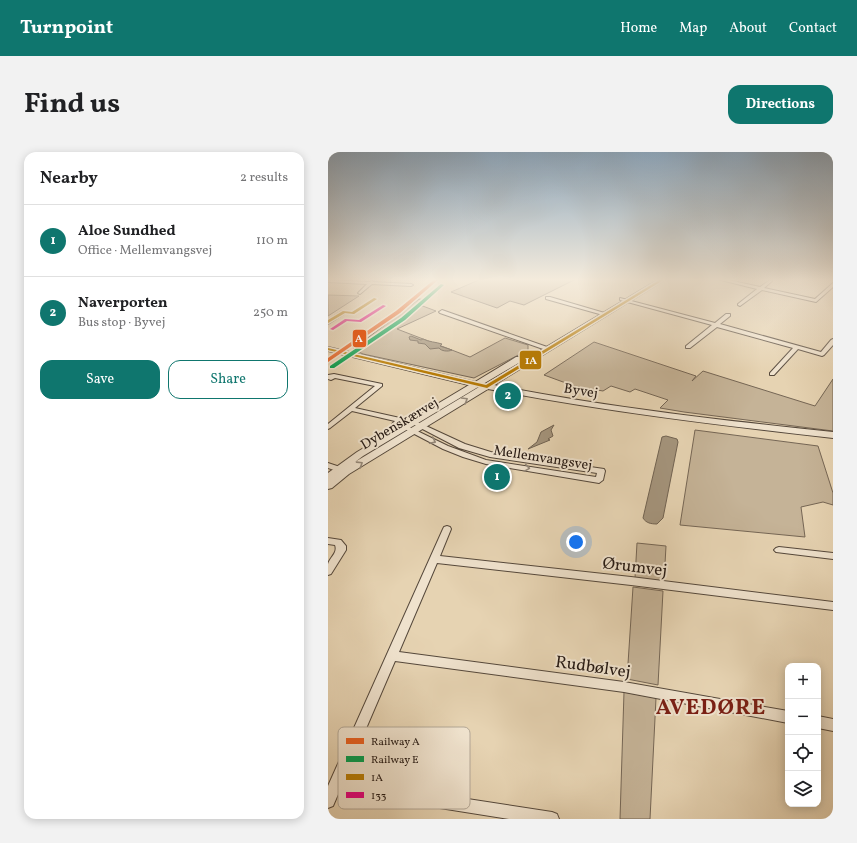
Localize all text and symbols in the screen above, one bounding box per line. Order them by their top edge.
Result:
text: Turnpoint [20,15,113,41]
text: Home [620,19,657,38]
text: Map [679,19,707,38]
text: About [729,19,767,38]
text: Contact [789,19,837,38]
text: Find us [24,85,120,124]
button: Directions [728,85,833,124]
text: Nearby [40,167,98,190]
text: 2 results [240,169,288,187]
text: Aloe Sundhed [78,221,176,242]
text: 1 [50,232,56,250]
text: 110 m [256,232,288,250]
text: Office · Mellemvangsvej [78,242,212,260]
text: Naverporten [78,293,168,314]
text: 2 [50,304,56,322]
text: 250 m [253,304,288,322]
text: Bus stop · Byvej [78,314,165,332]
line badge: A [352,329,367,348]
text: A [355,332,363,347]
line badge: 1A [519,350,542,370]
text: 1A [525,354,537,369]
button: Save [40,360,160,399]
button: Share [168,360,288,399]
street label: Byvej [562,379,599,404]
pin: 2 [495,381,521,411]
street label: Dybenskærvej [357,394,442,455]
one-way arrow [461,397,468,404]
one-way arrow [428,436,436,444]
street label: Mellemvangsvej [492,441,593,476]
one-way arrow [356,461,363,468]
pin: 1 [484,462,510,492]
one-way arrow [524,463,530,472]
your location [566,532,586,552]
street label: Ørumvej [601,552,669,583]
street label: Rudbølvej [554,651,632,684]
map controls [785,663,821,807]
button: + [785,663,821,699]
district label: AVEDØRE [656,693,766,724]
button: − [785,699,821,735]
legend [338,727,470,809]
text: Railway A [371,735,420,750]
button: locate [785,735,821,771]
text: Railway E [371,753,419,768]
text: 1A [371,771,383,786]
button: layers [785,771,821,807]
text: 133 [371,789,387,804]

